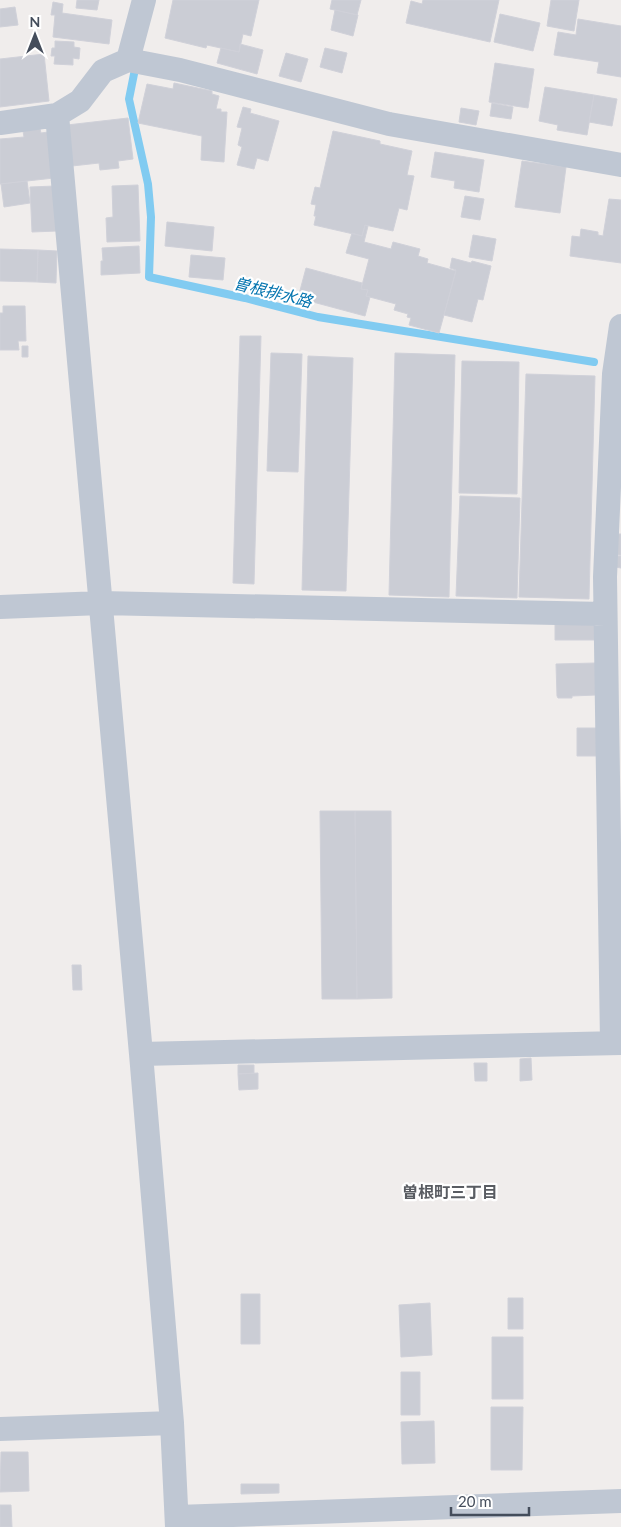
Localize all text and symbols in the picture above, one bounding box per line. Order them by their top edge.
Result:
north arrow [10,10,60,60]
text: N [30,13,40,30]
water label: 曽根排水路 [232,273,316,311]
district label: 曽根町三丁目 [402,1182,498,1201]
scale bar [451,1484,528,1516]
text: 20 m [458,1492,492,1510]

